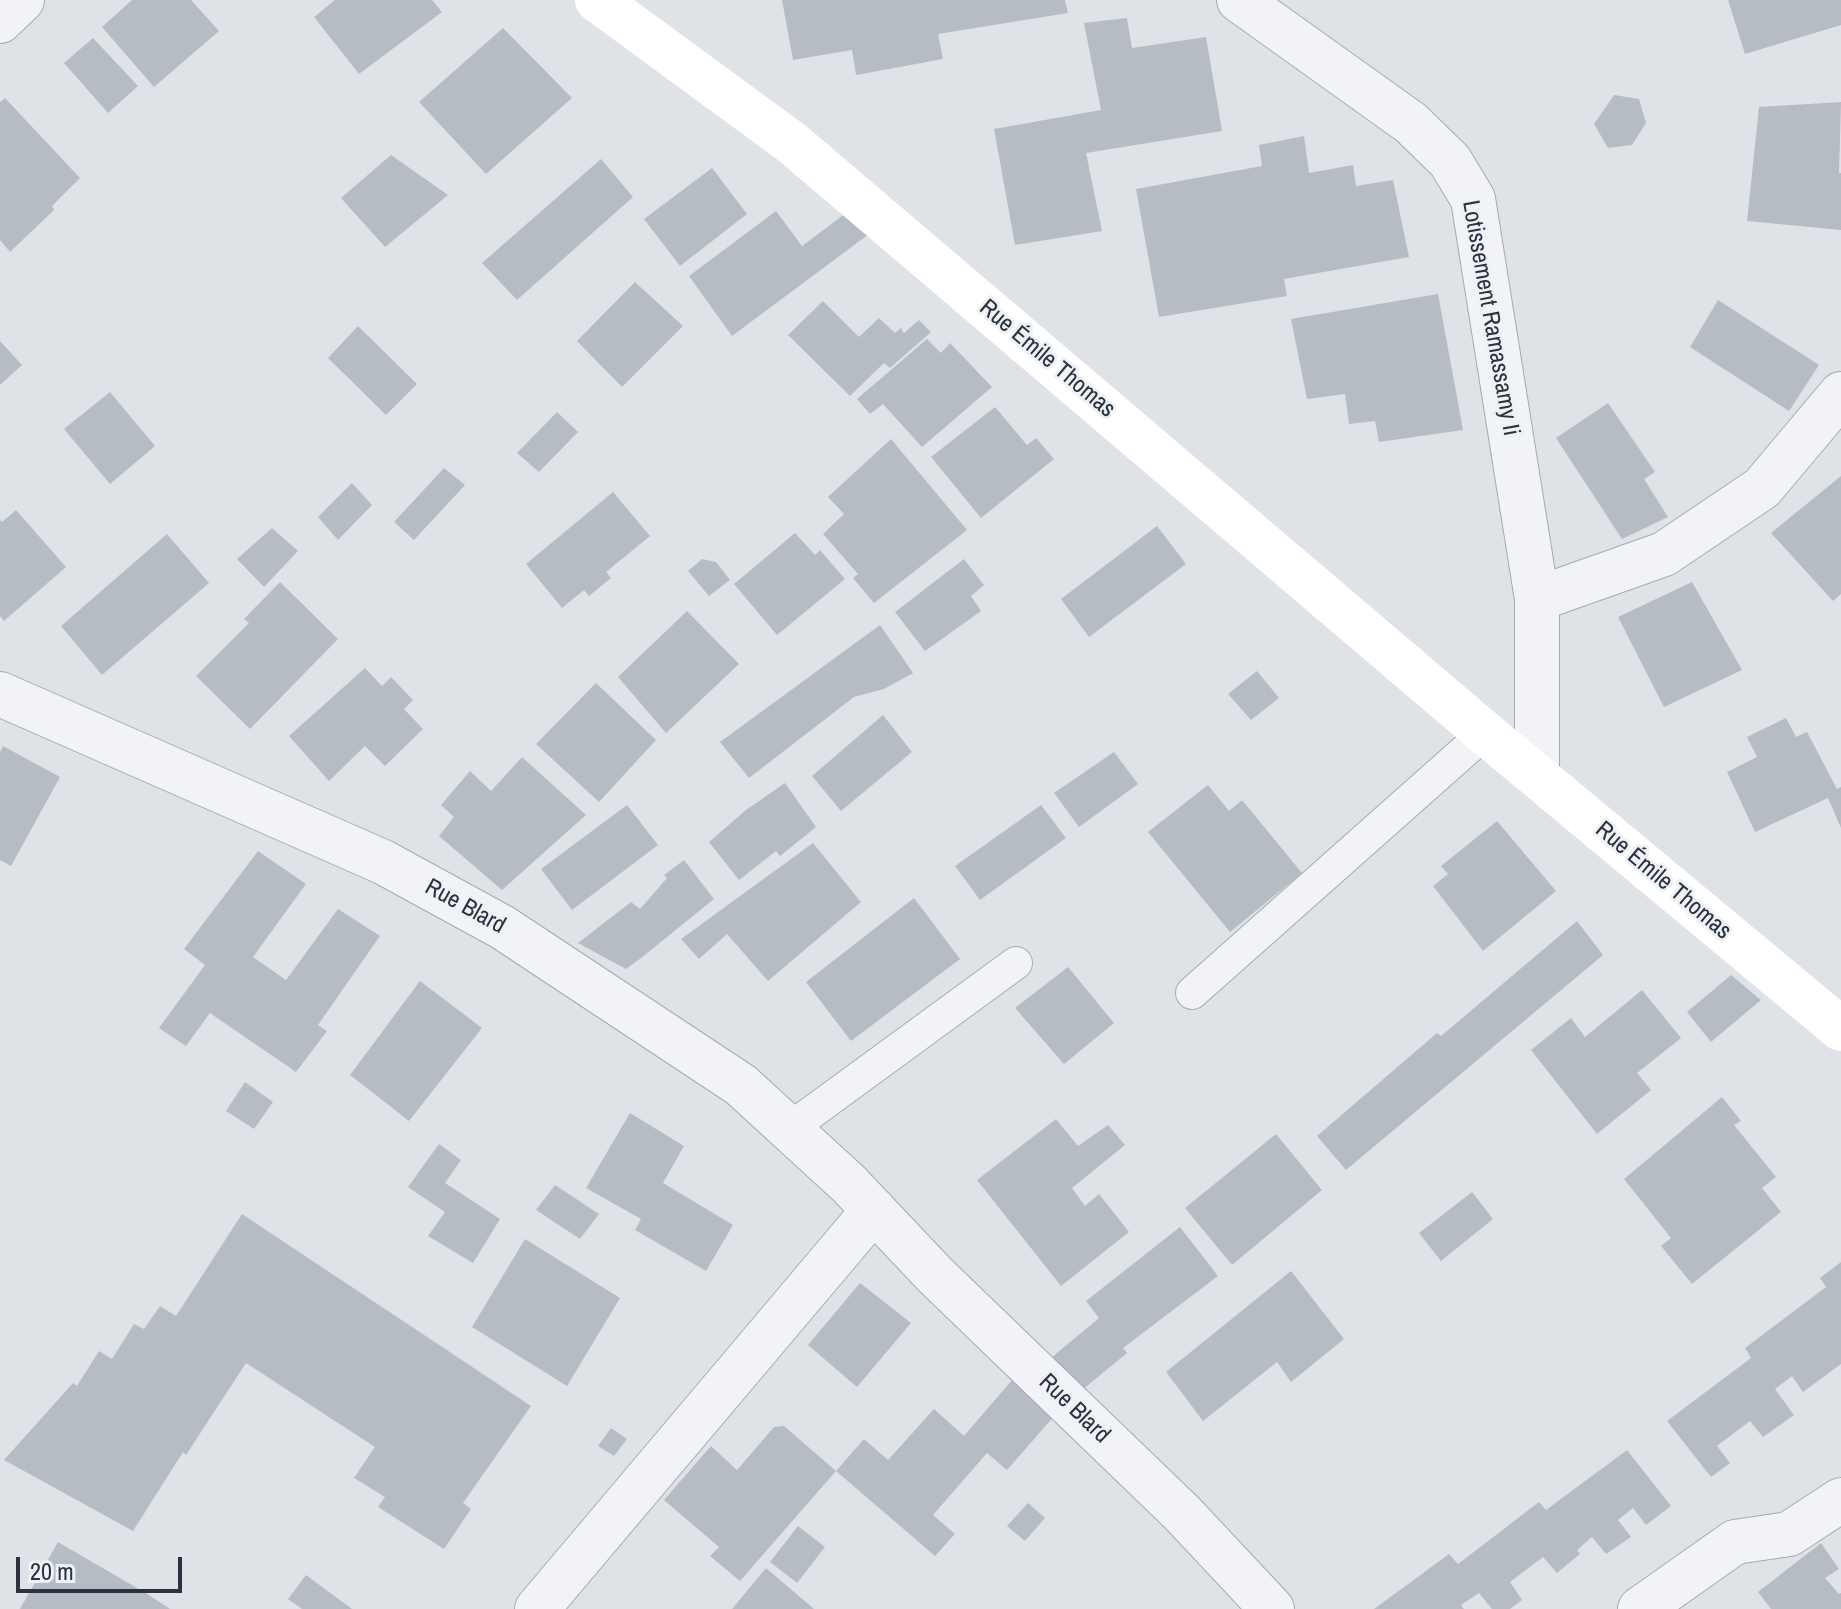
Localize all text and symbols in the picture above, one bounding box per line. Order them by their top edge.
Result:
street label: Lotissement Ramassamy Ii [1455,198,1525,438]
street label: Rue Émile Thomas [973,294,1121,424]
street label: Rue Émile Thomas [1589,816,1737,946]
street label: Rue Blard [420,873,510,941]
street label: Rue Blard [1033,1368,1115,1450]
scale bar [20,1541,186,1591]
text: 20 m [30,1555,74,1587]

